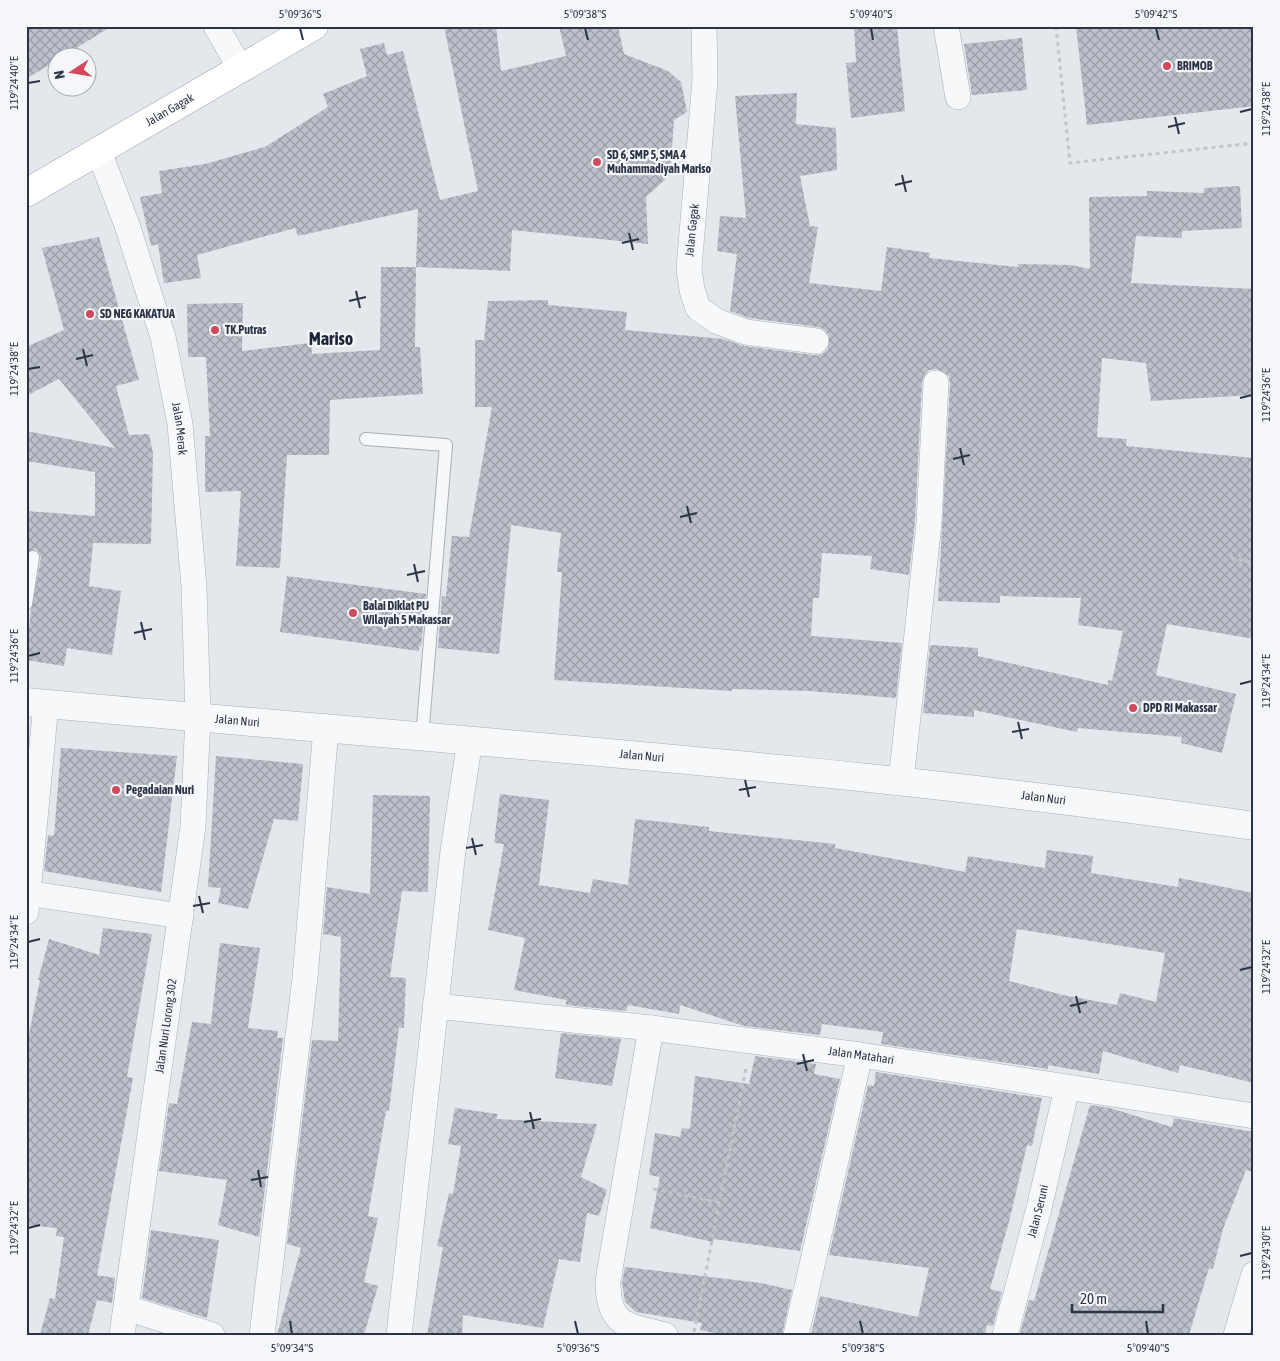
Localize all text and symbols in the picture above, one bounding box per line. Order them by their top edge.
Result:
text: 5°09'36"S [279,7,321,21]
text: 5°09'38"S [564,7,606,21]
text: 5°09'40"S [850,7,892,21]
text: 5°09'42"S [1135,7,1177,21]
north arrow [48,48,98,98]
text: 119°24'40"E [7,56,21,110]
place label: BRIMOB [1177,59,1213,73]
marker: BRIMOB [1161,60,1173,72]
text: N [51,69,68,80]
text: 119°24'38"E [1259,82,1273,136]
street label: Jalan Gagak [143,90,197,129]
place label: SD 6, SMP 5, SMA 4 Muhammadiyah Mariso [607,148,712,176]
marker: SD 6, SMP 5, SMA 4 Muhammadiyah Mariso [591,156,603,168]
street label: Jalan Gagak [682,202,702,257]
place label: SD NEG KAKATUA [100,307,175,321]
marker: SD NEG KAKATUA [84,308,96,320]
place label: TK.Putras [225,323,267,337]
marker: TK.Putras [209,324,221,336]
district label: Mariso [309,328,353,349]
text: 119°24'38"E [7,342,21,396]
text: 119°24'36"E [1259,368,1273,422]
street label: Jalan Merak [169,401,190,456]
place label: Balai Diklat PU Wilayah 5 Makassar [362,599,451,627]
marker: Balai Diklat PU Wilayah 5 Makassar [347,607,359,619]
text: 119°24'36"E [7,629,21,683]
text: 119°24'34"E [1259,654,1273,708]
place label: DPD RI Makassar [1143,701,1217,715]
marker: DPD RI Makassar [1127,702,1139,714]
street label: Jalan Nuri [214,712,260,730]
street label: Jalan Nuri [619,747,665,765]
place label: Pegadaian Nuri [126,783,194,797]
marker: Pegadaian Nuri [110,784,122,796]
street label: Jalan Nuri [1020,788,1067,807]
text: 119°24'34"E [7,915,21,969]
text: 119°24'32"E [1259,940,1273,994]
street label: Jalan Nuri Lorong 302 [152,978,180,1074]
street label: Jalan Matahari [827,1044,895,1067]
street label: Jalan Seruni [1024,1183,1051,1239]
text: 119°24'32"E [7,1201,21,1255]
text: 119°24'30"E [1259,1226,1273,1280]
scale bar [1072,1281,1164,1313]
text: 20 m [1080,1290,1107,1307]
text: 5°09'34"S [271,1341,313,1355]
text: 5°09'36"S [557,1341,599,1355]
text: 5°09'38"S [842,1341,884,1355]
text: 5°09'40"S [1127,1341,1169,1355]

